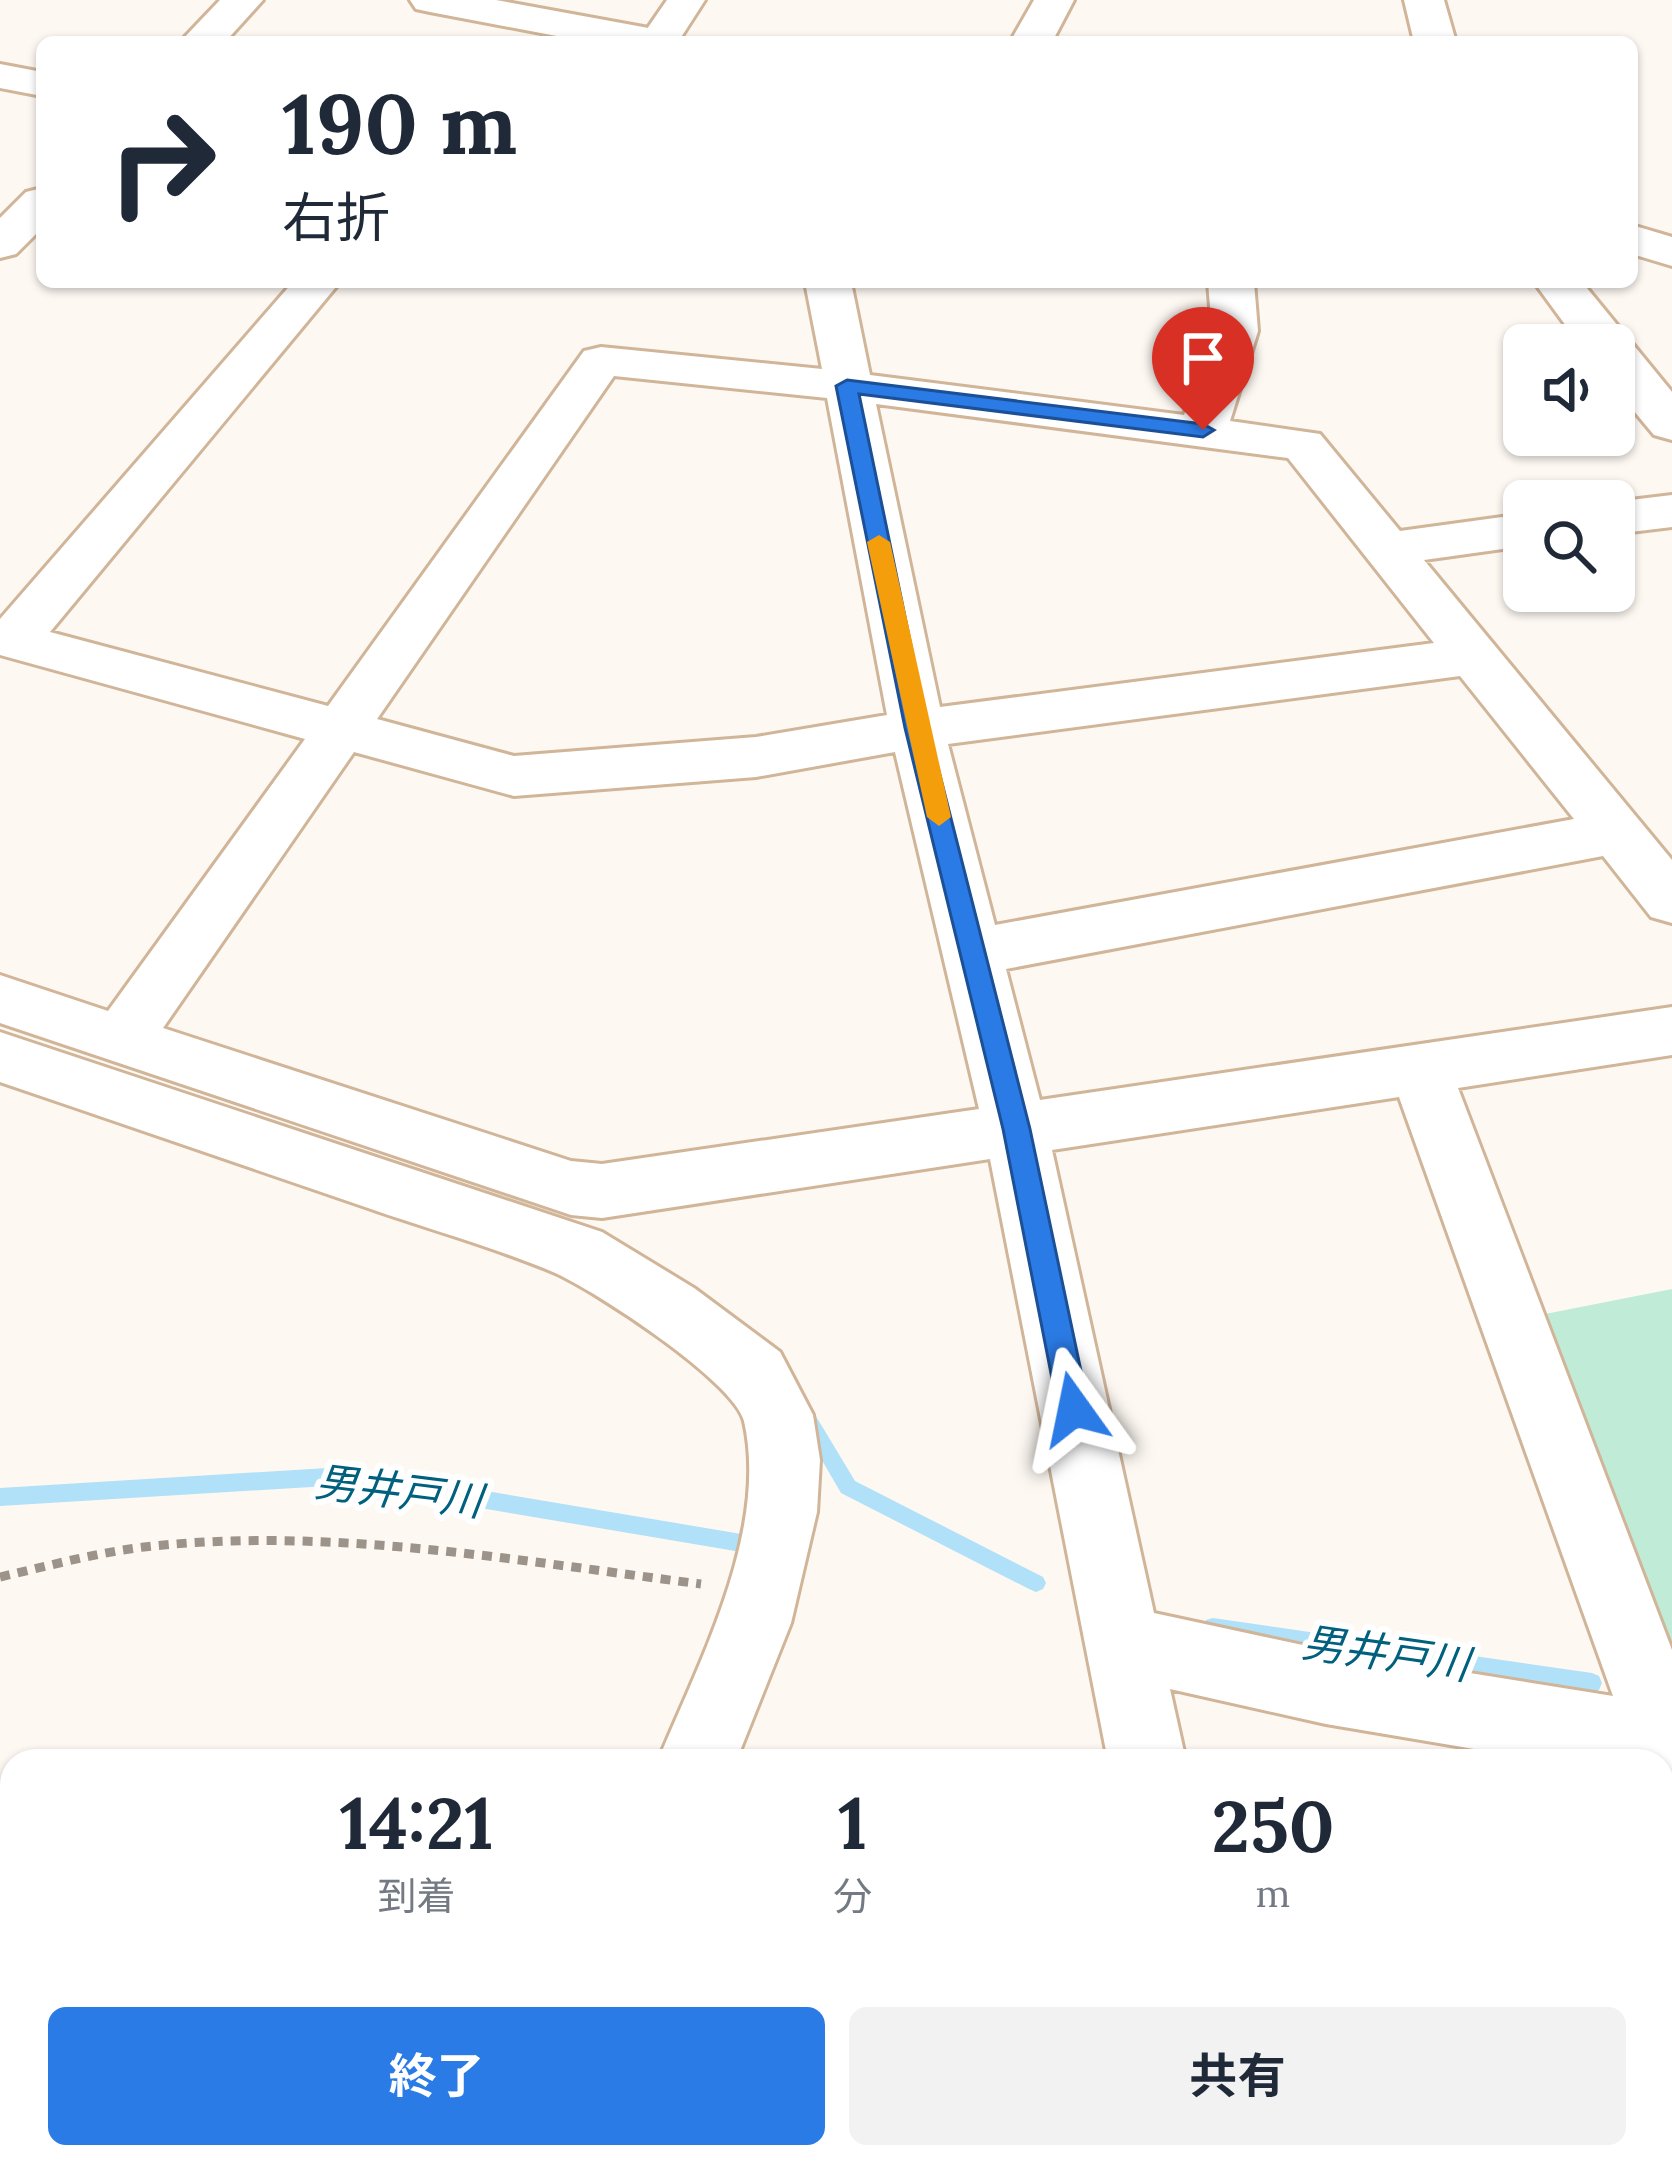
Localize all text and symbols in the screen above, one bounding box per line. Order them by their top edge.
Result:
text: 190 m [282,69,517,177]
icon: right [84,84,240,240]
text: 右折 [282,183,390,252]
pin [1152,307,1254,430]
map controls [1503,324,1635,612]
button: sound [1503,324,1635,456]
icon: arrive [1170,325,1236,391]
button: search [1503,480,1635,612]
position arrow [1011,1346,1137,1472]
water label: 男井戸川 [312,1454,490,1529]
water label: 男井戸川 [1299,1615,1477,1692]
text: 14:21 [339,1777,494,1869]
text: 1 [838,1777,867,1869]
text: 250 [1212,1780,1335,1872]
text: m [1256,1868,1290,1918]
text: 到着 [378,1871,456,1921]
text: 分 [833,1871,872,1921]
button: 終了 [48,2007,825,2145]
button: 共有 [849,2007,1626,2145]

